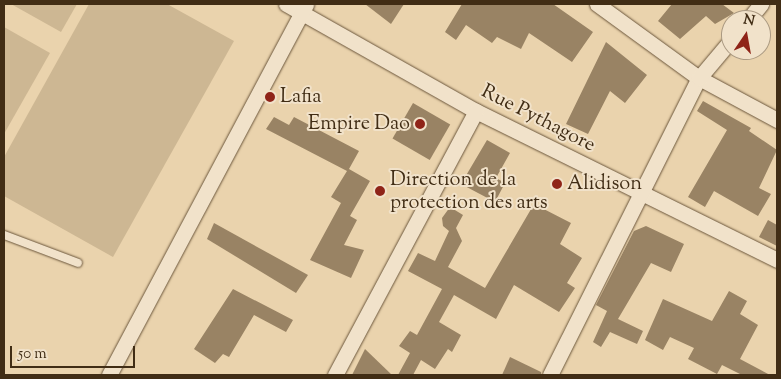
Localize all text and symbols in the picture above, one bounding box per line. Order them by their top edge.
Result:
north arrow [721,10,771,60]
text: N [741,10,756,32]
street label: Rue Pythagore [477,80,599,158]
place label: Lafia [280,85,321,109]
marker: Lafia [264,91,276,103]
place label: Empire Dao [308,112,410,136]
marker: Empire Dao [414,118,426,130]
place label: Direction de la protection des arts [390,168,548,215]
place label: Alidison [567,172,642,196]
marker: Alidison [551,178,563,190]
marker: Direction de la protection des arts [374,185,386,197]
scale bar [12,336,138,368]
text: 50 m [18,344,47,365]

